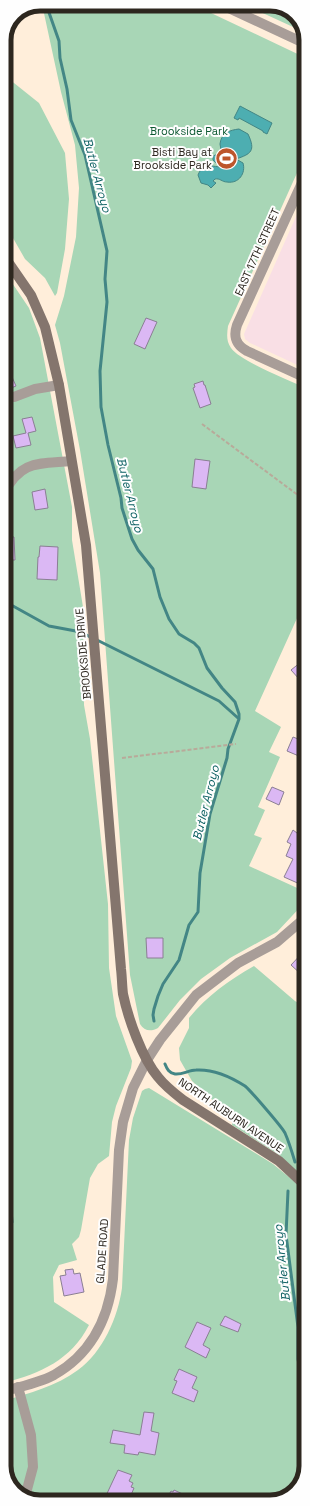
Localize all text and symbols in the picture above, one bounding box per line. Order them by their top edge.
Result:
park label: Brookside Park [150,124,228,138]
water label: Butler Arroyo [79,136,115,215]
place label: Bisti Bay at Brookside Park [134,145,212,172]
sports icon: Bisti Bay at Brookside Park [214,145,240,171]
street label: EAST 17TH STREET [231,206,283,298]
water label: Butler Arroyo [113,456,147,535]
street label: BROOKSIDE DRIVE [72,608,94,700]
water label: Butler Arroyo [189,763,223,842]
street label: NORTH AUBURN AVENUE [176,1075,286,1155]
street label: GLADE ROAD [93,1218,111,1284]
water label: Butler Arroyo [270,1223,294,1302]

